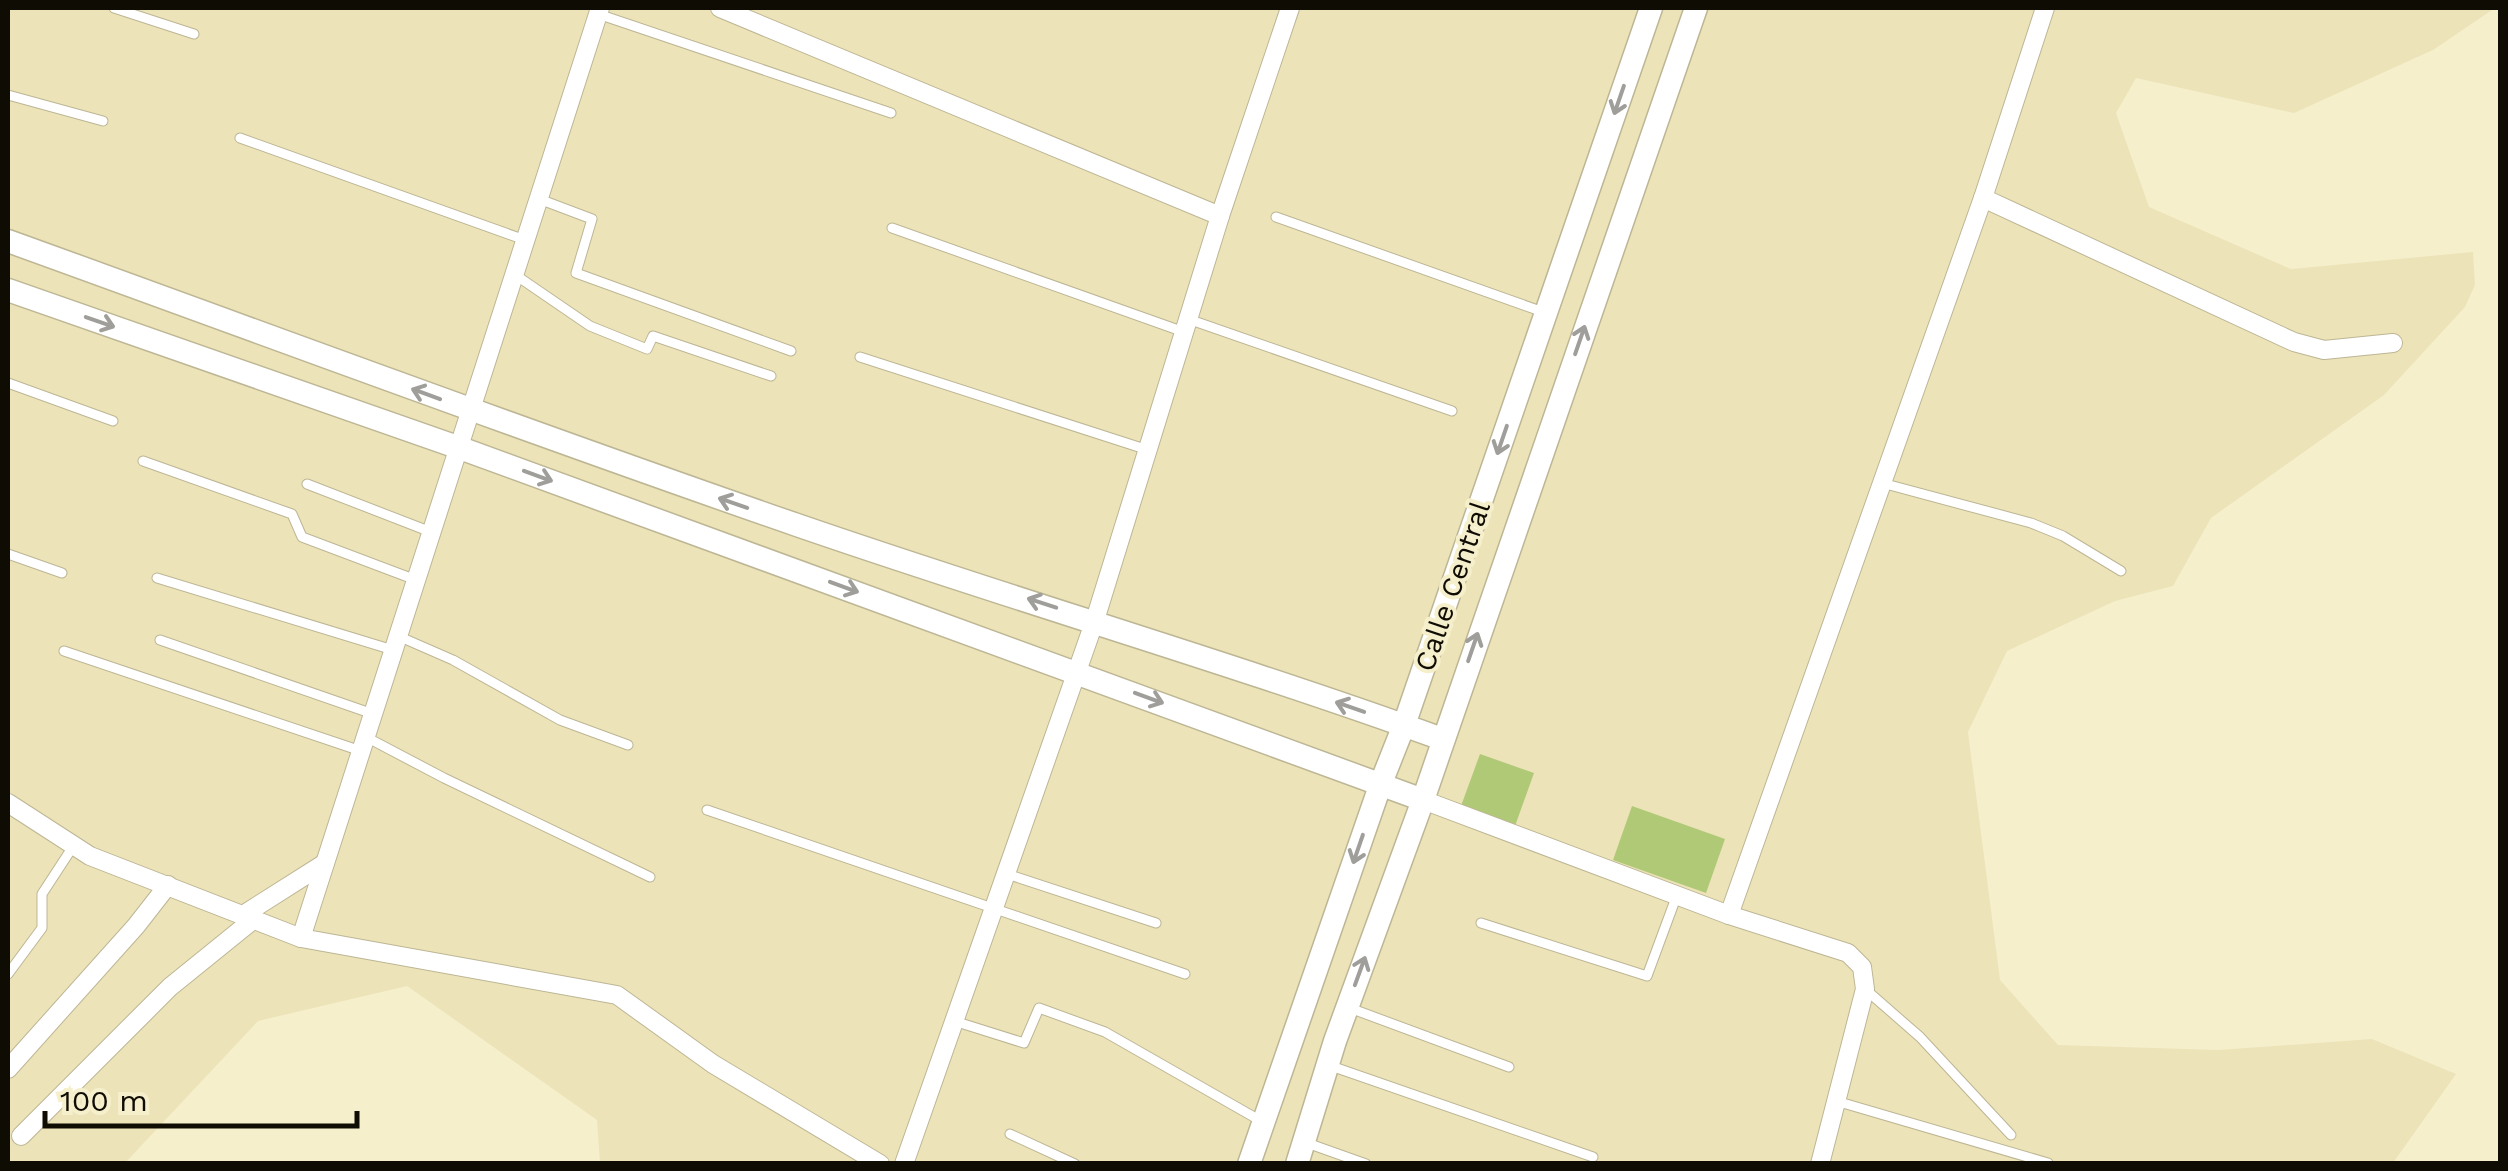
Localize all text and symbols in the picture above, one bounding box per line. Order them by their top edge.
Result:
one-way arrow [1609,83,1627,115]
one-way arrow [83,314,114,332]
one-way arrow [1572,325,1590,356]
one-way arrow [412,384,443,402]
one-way arrow [1492,424,1510,456]
one-way arrow [522,468,553,486]
one-way arrow [718,493,749,511]
street label: Calle Central [1408,496,1497,675]
one-way arrow [827,579,858,597]
one-way arrow [1026,593,1058,611]
one-way arrow [1466,631,1484,663]
one-way arrow [1133,690,1164,708]
one-way arrow [1334,696,1366,714]
one-way arrow [1348,833,1366,864]
one-way arrow [1352,957,1370,988]
scale bar [45,1066,358,1128]
text: 100 m [60,1083,148,1118]

